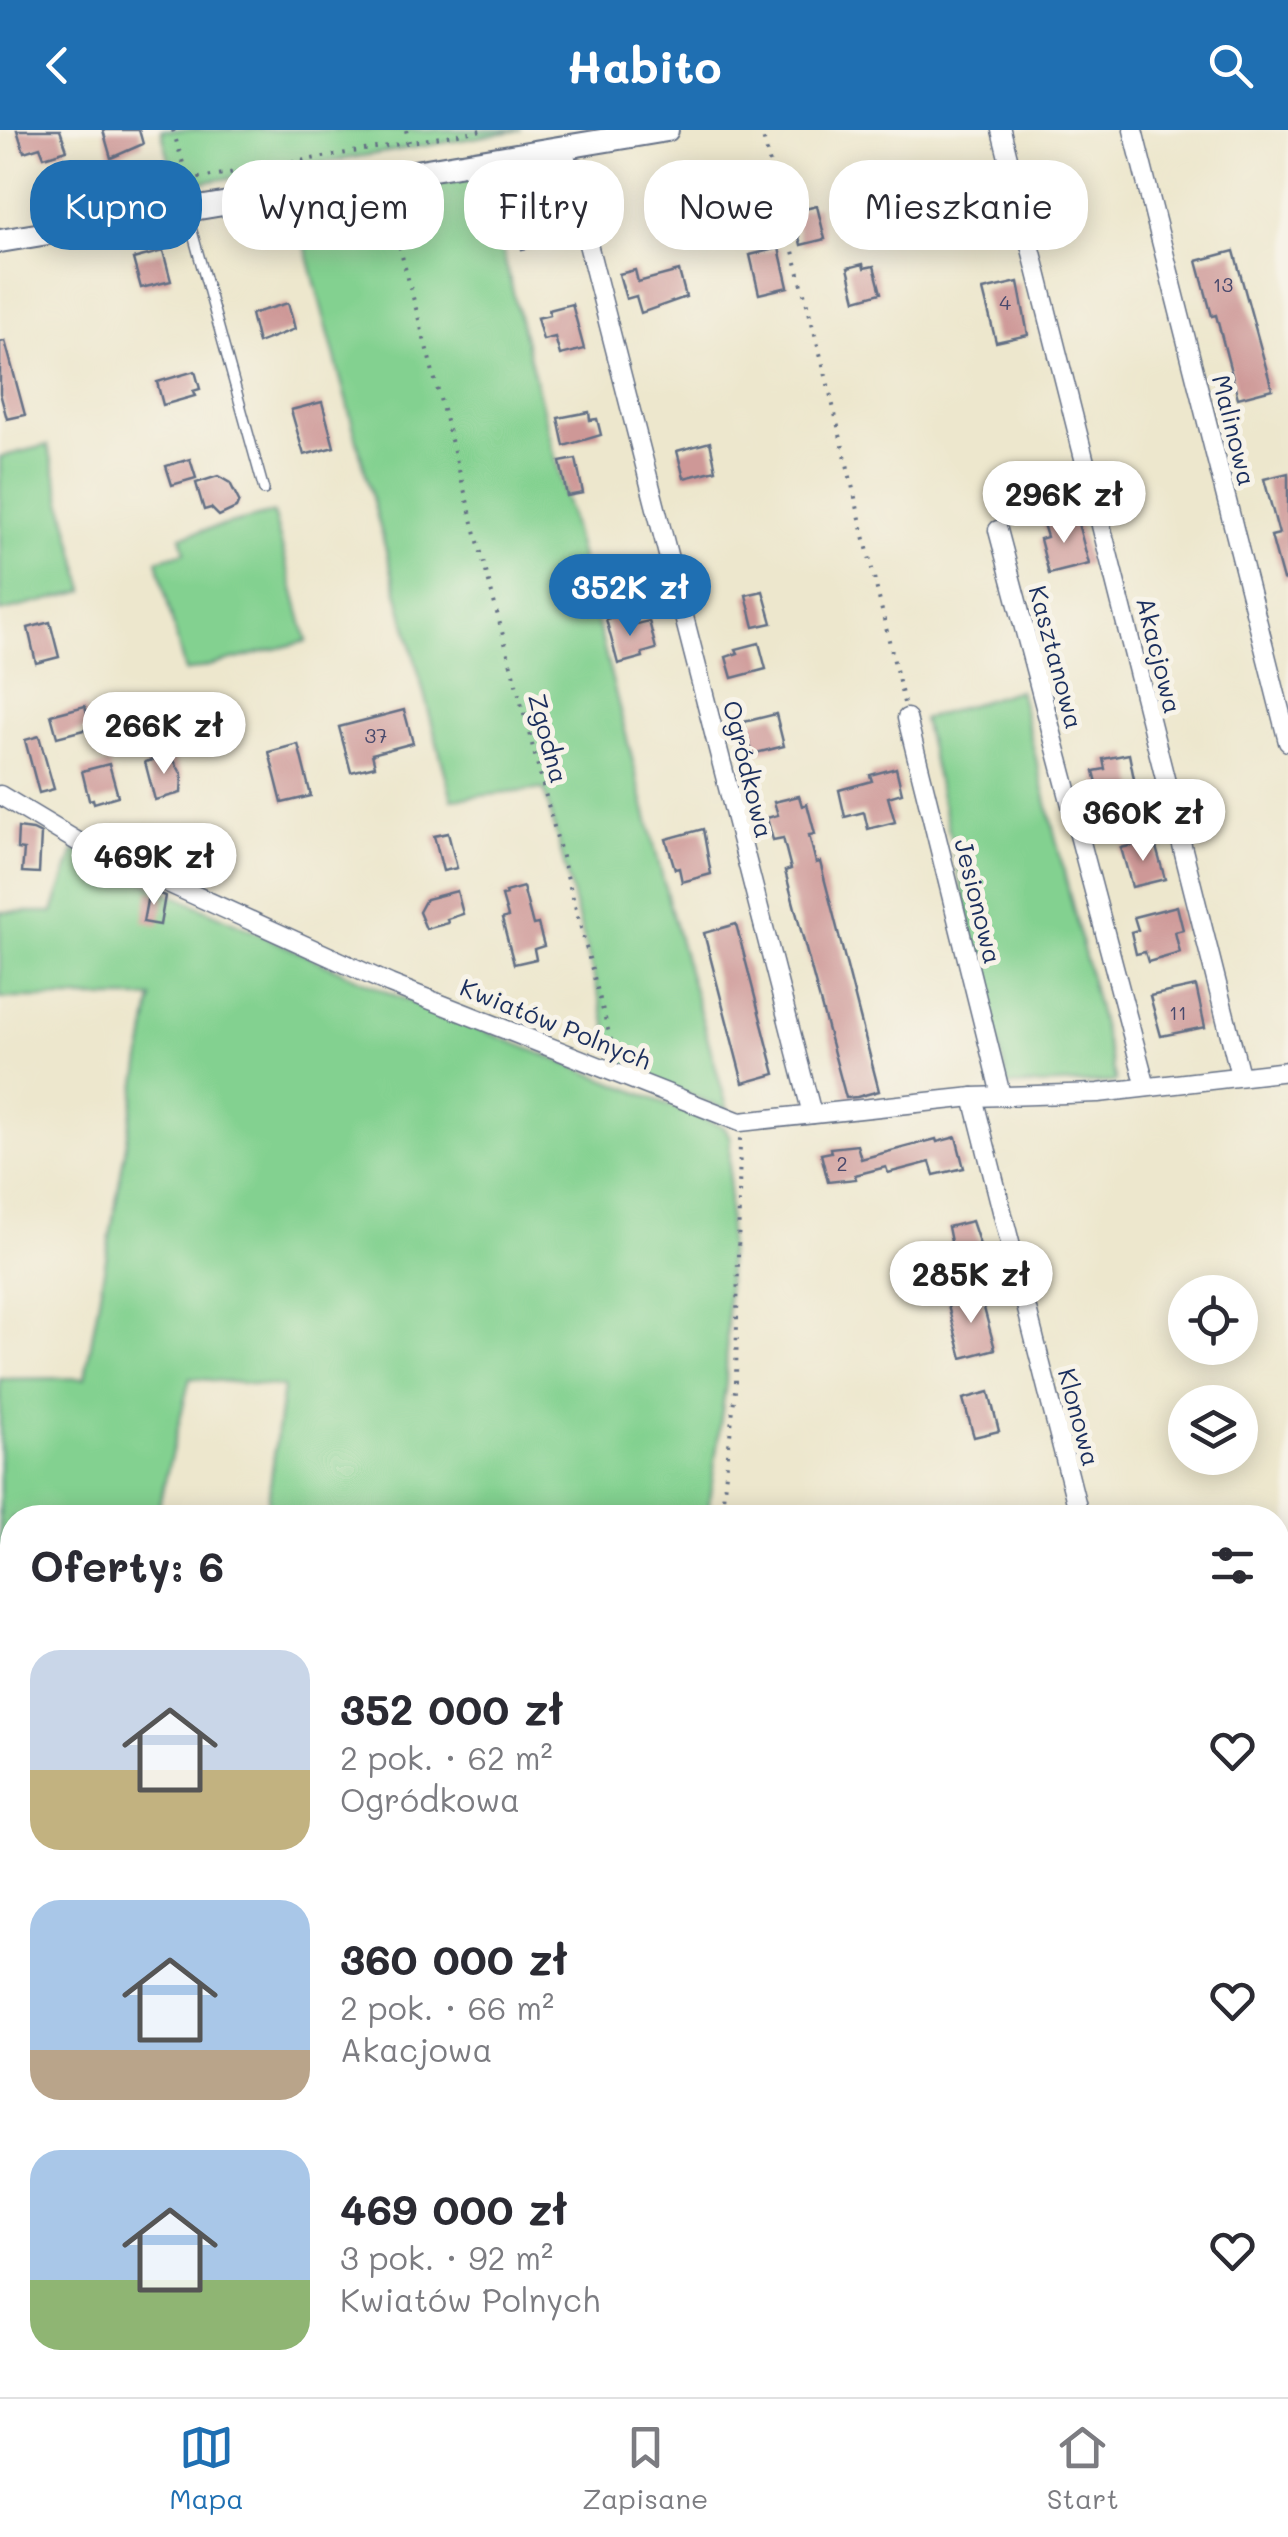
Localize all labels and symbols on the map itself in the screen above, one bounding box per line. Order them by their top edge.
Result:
house number: 13 [1213,271,1233,297]
house number: 4 [999,289,1011,315]
street label: Malinowa [1206,371,1264,489]
pin: 296K zł [972,461,1156,546]
pin: 352K zł [538,554,722,639]
street label: Kasztanowa [1023,582,1091,732]
street label: Akacjowa [1130,593,1190,717]
street label: Zgodna [522,690,576,786]
pin: 266K zł [72,692,256,777]
street label: Ogródkowa [716,697,782,841]
house number: 37 [365,722,387,748]
pin: 360K zł [1051,779,1235,864]
pin: 469K zł [62,823,246,908]
street label: Jesionowa [948,835,1010,967]
street label: Kwiatów Polnych [455,970,656,1077]
house number: 11 [1169,999,1187,1025]
house number: 2 [836,1150,848,1176]
pin: 285K zł [879,1241,1063,1326]
street label: Klonowa [1052,1365,1108,1469]

